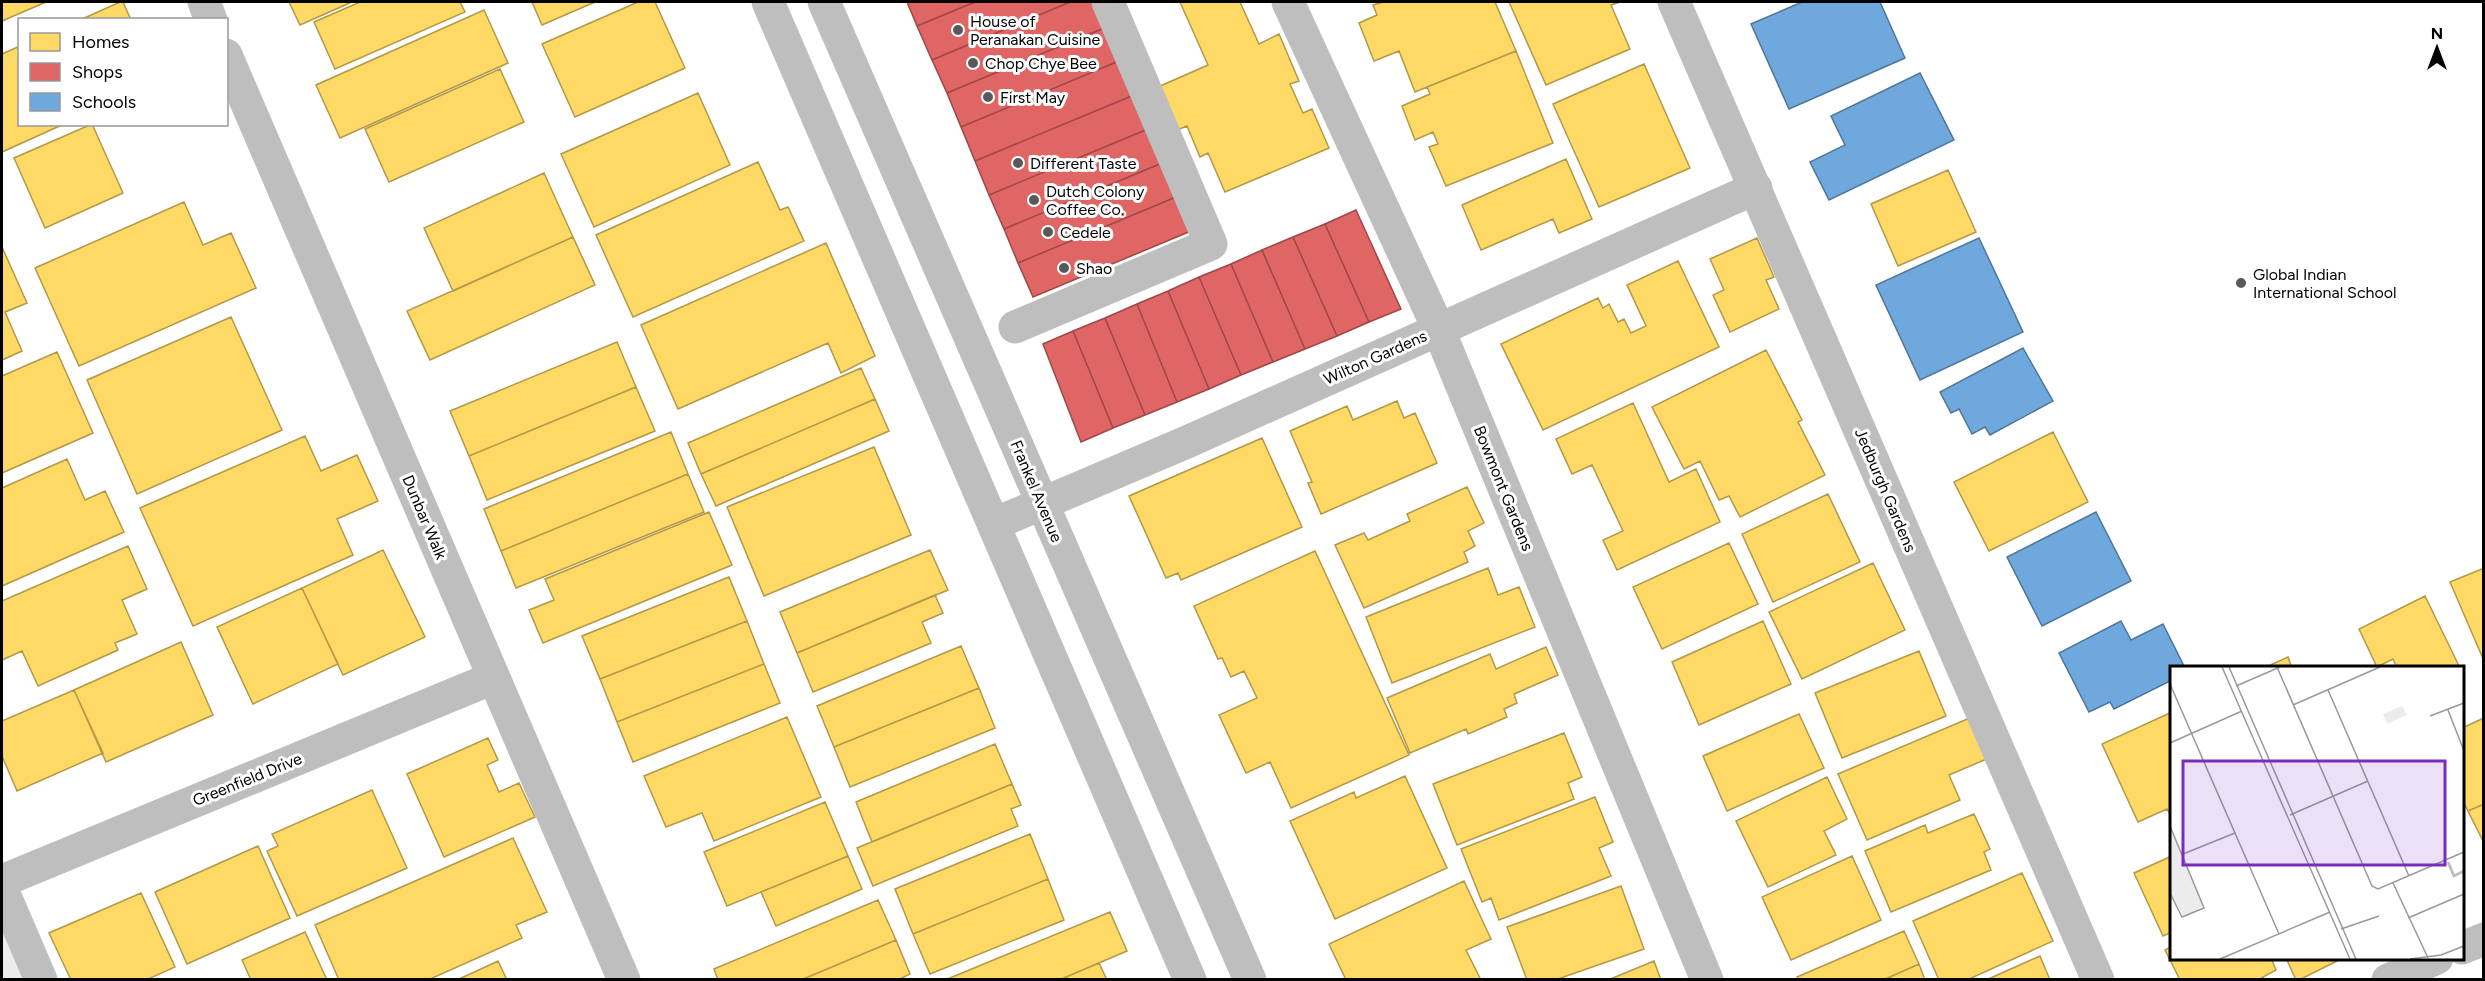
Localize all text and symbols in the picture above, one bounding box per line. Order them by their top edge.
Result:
place label: House of Peranakan Cuisine [970,12,1100,49]
legend [18,18,228,126]
north arrow [2407,18,2467,78]
marker: House of Peranakan Cuisine [951,23,965,37]
text: N [2431,24,2443,43]
text: Homes [72,31,130,53]
place label: Chop Chye Bee [985,54,1097,73]
marker: Chop Chye Bee [966,56,980,70]
text: Shops [72,61,123,83]
place label: First May [1000,88,1066,107]
marker: First May [981,90,995,104]
text: Schools [72,91,136,113]
place label: Different Taste [1030,154,1137,173]
marker: Different Taste [1011,156,1025,170]
place label: Dutch Colony Coffee Co. [1046,182,1145,219]
marker: Dutch Colony Coffee Co. [1027,193,1041,207]
place label: Cedele [1060,223,1111,242]
marker: Cedele [1041,225,1055,239]
place label: Shao [1076,259,1112,278]
marker: Shao [1057,261,1071,275]
place label: Global Indian International School [2253,265,2397,302]
marker: Global Indian International School [2234,276,2248,290]
street label: Wilton Gardens [1321,326,1430,389]
street label: Bowmont Gardens [1470,423,1537,554]
street label: Jedburgh Gardens [1851,425,1920,555]
street label: Frankel Avenue [1007,437,1067,545]
street label: Dunbar Walk [398,472,451,563]
inset map [2170,666,2464,960]
street label: Greenfield Drive [190,749,305,810]

